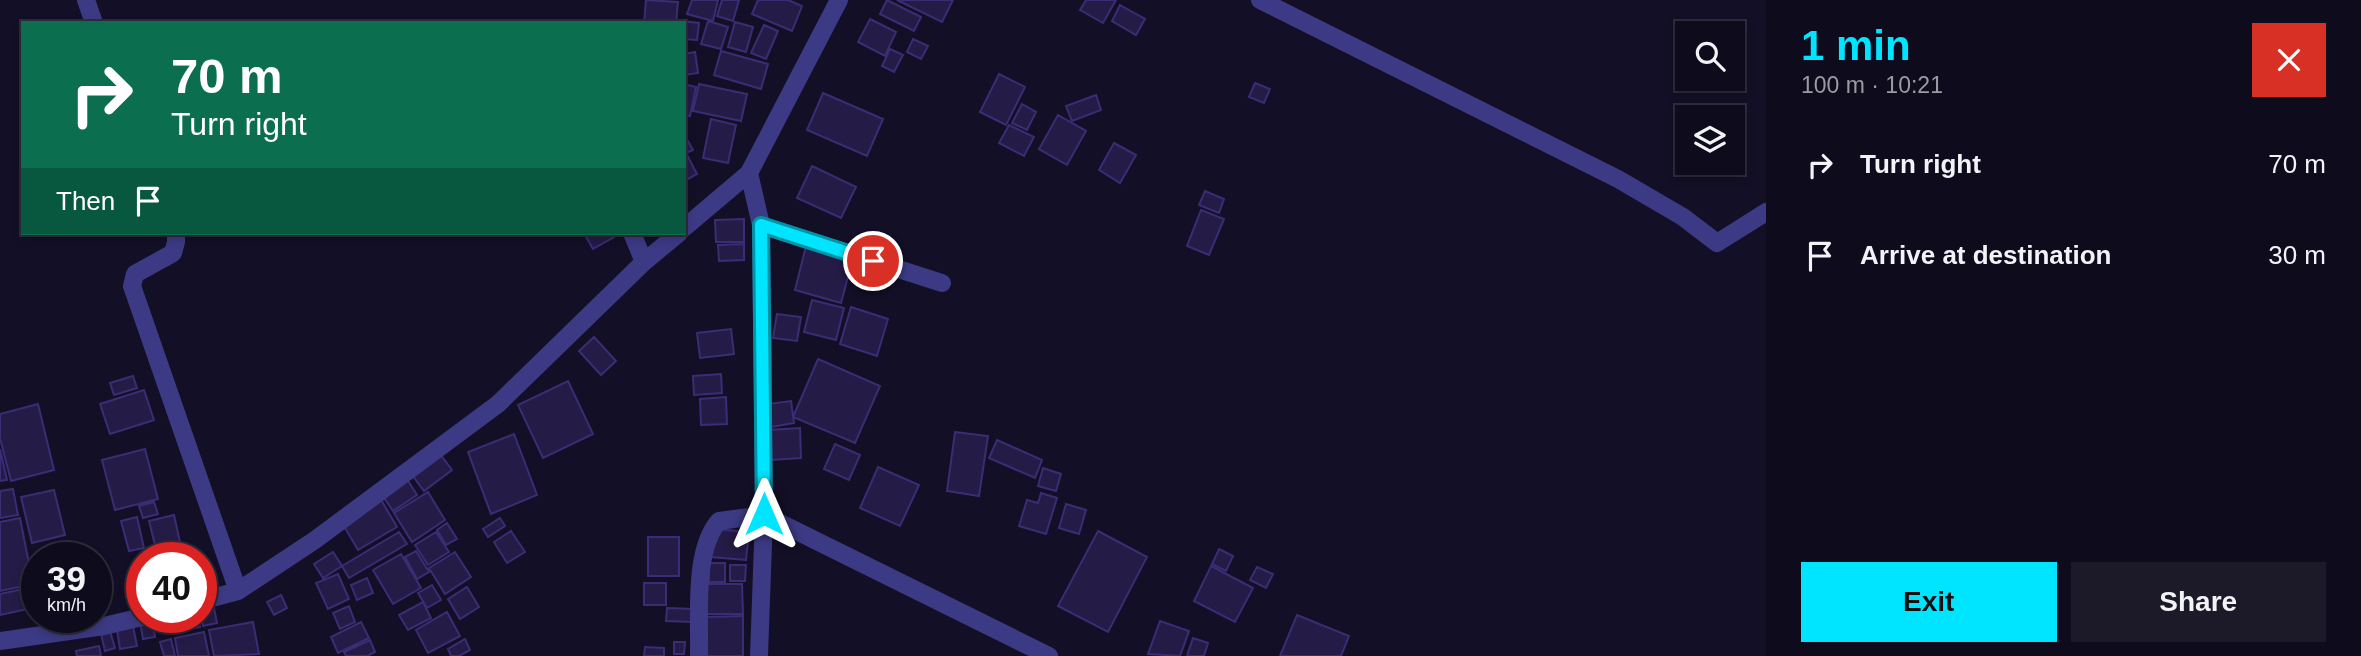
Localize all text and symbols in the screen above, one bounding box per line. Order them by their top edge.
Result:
map controls [1675,21,1745,175]
button: search [1675,21,1745,91]
text: 1 min [1801,22,1911,69]
button: close [2252,23,2326,97]
icon: right [56,49,147,140]
text: 70 m [171,49,283,103]
text: 100 m · 10:21 [1801,72,1943,98]
button: layers [1675,105,1745,175]
text: Turn right [171,106,307,142]
icon: right [1801,146,1839,184]
text: Turn right [1860,149,1981,179]
text: 70 m [2268,149,2326,179]
icon: arrive [129,182,167,220]
text: Then [56,186,115,216]
pin [843,231,903,291]
icon: arrive [1801,237,1839,275]
text: Arrive at destination [1860,240,2111,270]
text: 30 m [2268,240,2326,270]
icon: arrive [854,242,892,280]
position arrow [727,477,801,551]
speed limit sign: 40 [126,542,217,633]
text: 39 [47,559,86,598]
button: Exit [1801,562,2057,642]
button: Share [2071,562,2326,642]
text: km/h [47,595,86,615]

